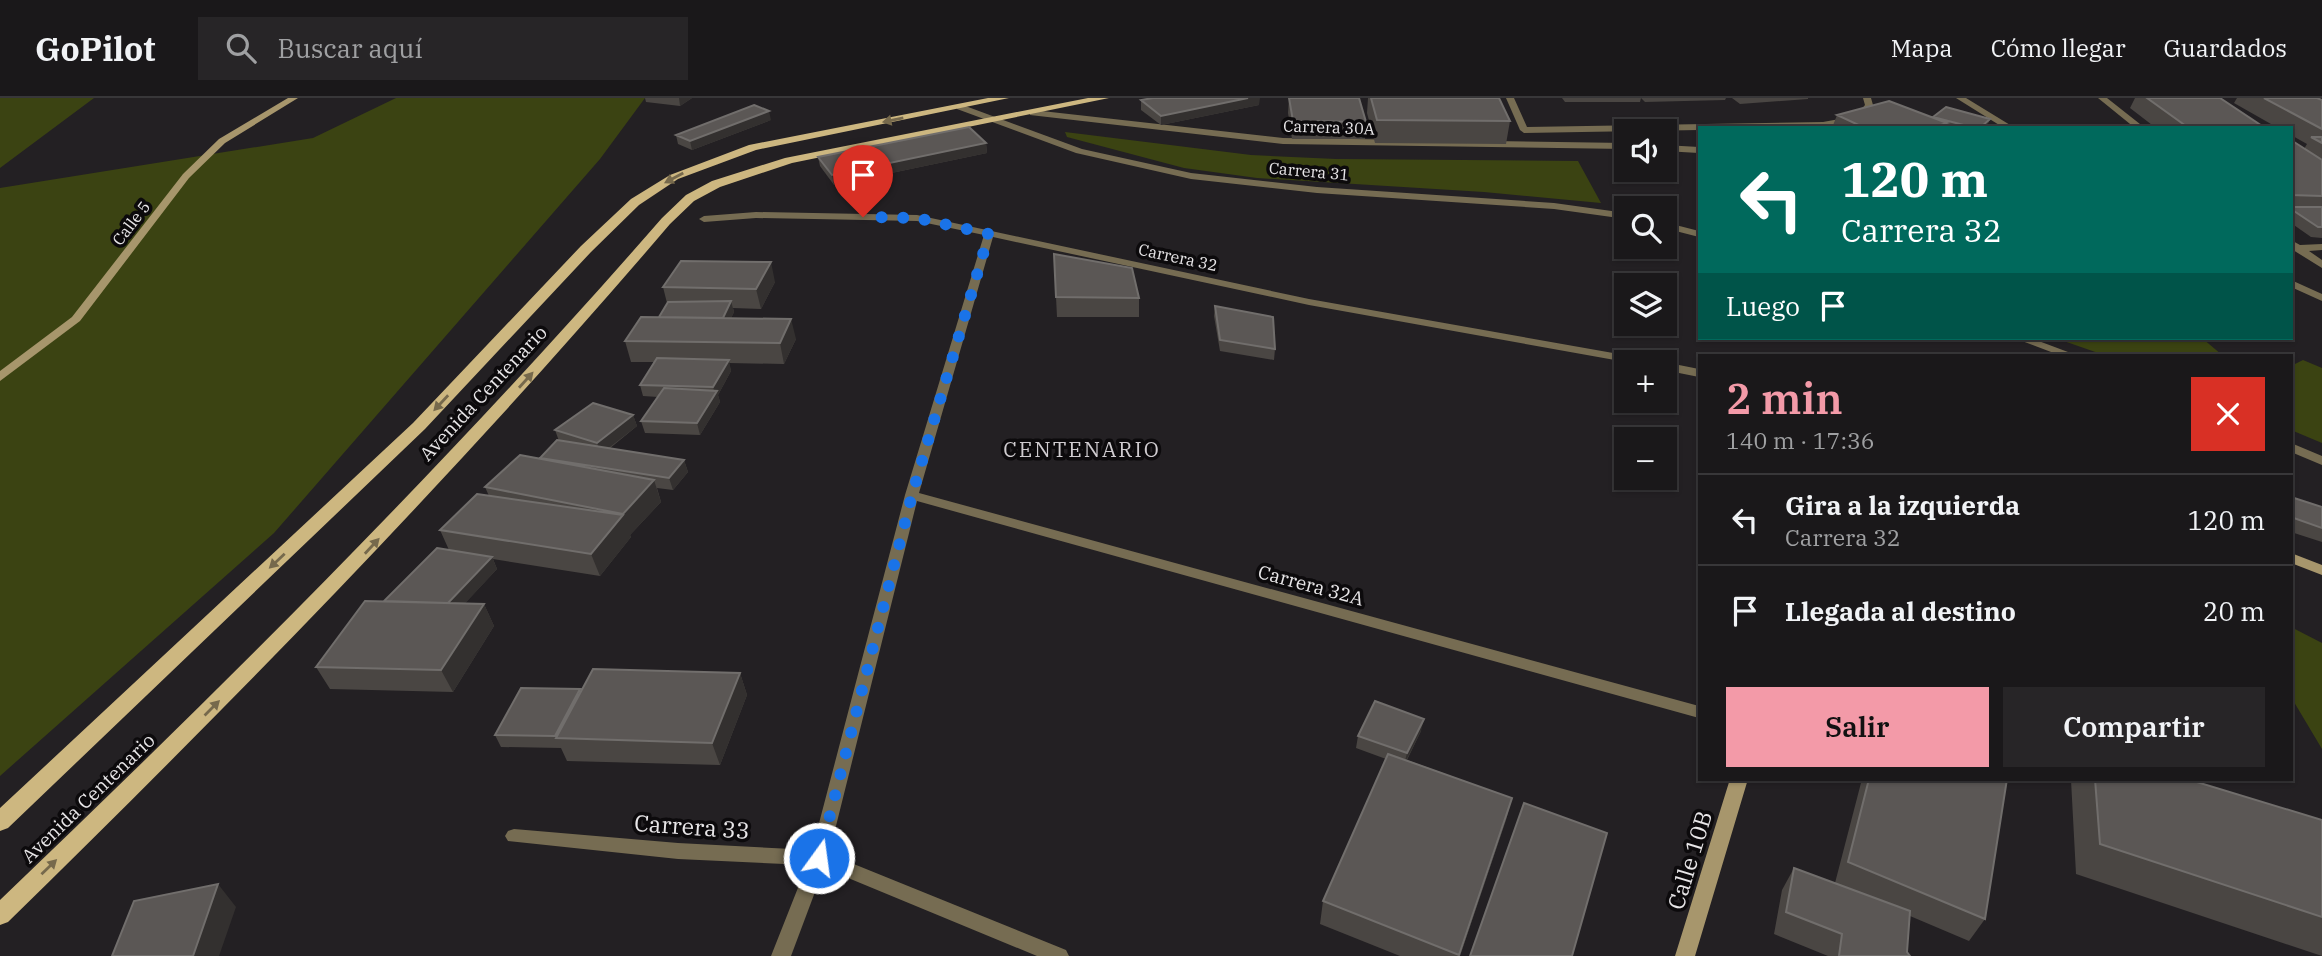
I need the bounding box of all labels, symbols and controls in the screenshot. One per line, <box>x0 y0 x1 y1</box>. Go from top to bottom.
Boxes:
search box <box>198 17 688 80</box>
text: GoPilot <box>35 27 156 70</box>
icon: search <box>222 29 260 67</box>
text: Buscar aquí <box>278 31 423 65</box>
text: Mapa <box>1891 32 1953 64</box>
text: Cómo llegar <box>1991 32 2126 64</box>
text: Guardados <box>2164 32 2287 64</box>
one-way arrow <box>882 114 904 125</box>
street label: Carrera 30A <box>1283 115 1375 139</box>
map controls <box>1614 119 1677 490</box>
button: sound <box>1614 119 1677 182</box>
pin <box>833 145 893 217</box>
text: 120 m <box>1841 147 1988 210</box>
icon: left <box>1726 154 1817 245</box>
icon: arrive <box>844 156 882 194</box>
street label: Carrera 31 <box>1268 158 1350 184</box>
one-way arrow <box>664 172 684 184</box>
button: search <box>1614 196 1677 259</box>
street label: Calle 5 <box>108 197 154 249</box>
text: Carrera 32 <box>1841 209 2002 251</box>
street label: Carrera 32 <box>1137 239 1219 275</box>
button: layers <box>1614 273 1677 336</box>
icon: arrive <box>1814 287 1852 325</box>
text: Luego <box>1726 289 1800 323</box>
street label: Avenida Centenario <box>414 320 552 466</box>
button: + <box>1614 350 1677 413</box>
text: 2 min <box>1726 371 1843 426</box>
one-way arrow <box>518 372 534 389</box>
button: close <box>2191 377 2265 451</box>
one-way arrow <box>433 394 449 412</box>
text: 140 m · 17:36 <box>1726 425 1875 455</box>
button: − <box>1614 427 1677 490</box>
district label: CENTENARIO <box>1003 435 1161 463</box>
text: Gira a la izquierda <box>1785 488 2020 522</box>
icon: left <box>1726 501 1764 539</box>
text: 120 m <box>2187 503 2265 537</box>
text: Carrera 32 <box>1785 522 1901 552</box>
one-way arrow <box>363 538 379 555</box>
one-way arrow <box>269 552 286 568</box>
street label: Carrera 32A <box>1255 559 1367 611</box>
icon: arrive <box>1726 592 1764 630</box>
text: Llegada al destino <box>1785 594 2016 628</box>
text: 20 m <box>2203 594 2265 628</box>
button: Salir <box>1726 687 1989 767</box>
button: Compartir <box>2003 687 2265 767</box>
one-way arrow <box>203 700 219 717</box>
street label: Avenida Centenario <box>16 728 160 868</box>
street label: Carrera 33 <box>633 807 751 845</box>
street label: Calle 10B <box>1660 807 1718 913</box>
position arrow <box>782 821 856 895</box>
one-way arrow <box>40 860 57 876</box>

